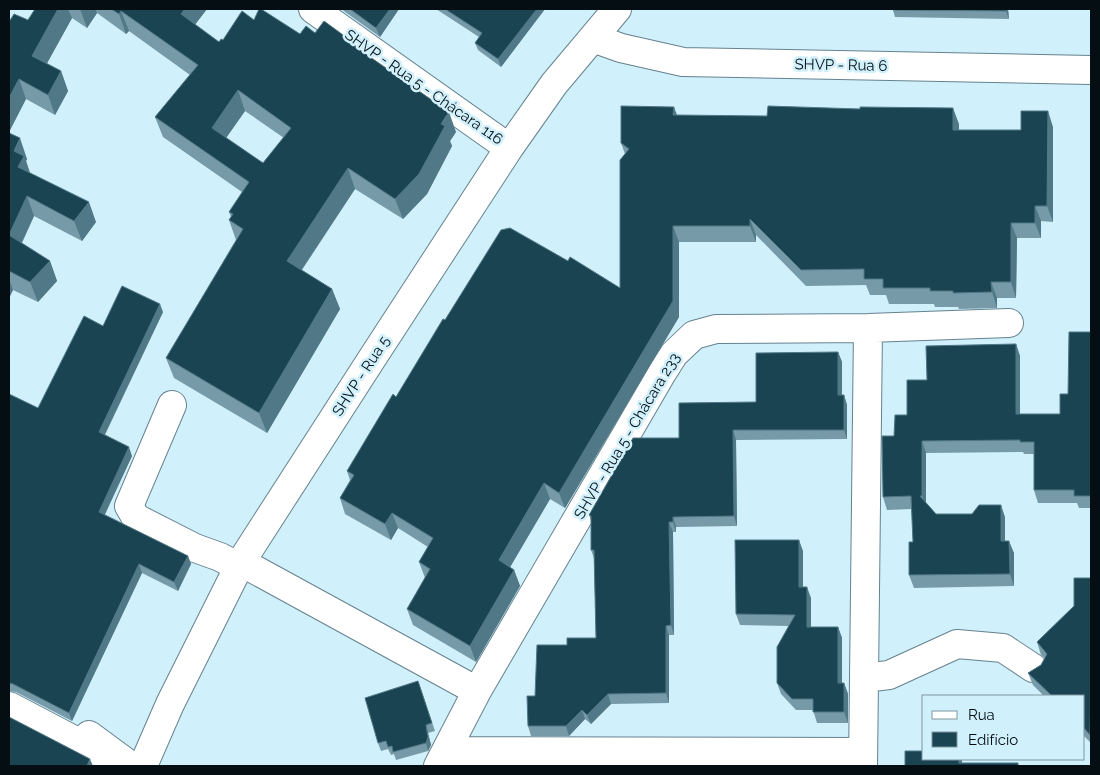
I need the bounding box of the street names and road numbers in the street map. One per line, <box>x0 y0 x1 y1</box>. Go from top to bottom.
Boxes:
street label: SHVP - Rua 5 - Chácara 116 <box>342 25 506 149</box>
street label: SHVP - Rua 6 <box>794 55 888 75</box>
street label: SHVP - Rua 5 <box>328 332 394 420</box>
street label: SHVP - Rua 5 - Chácara 233 <box>570 350 684 522</box>

